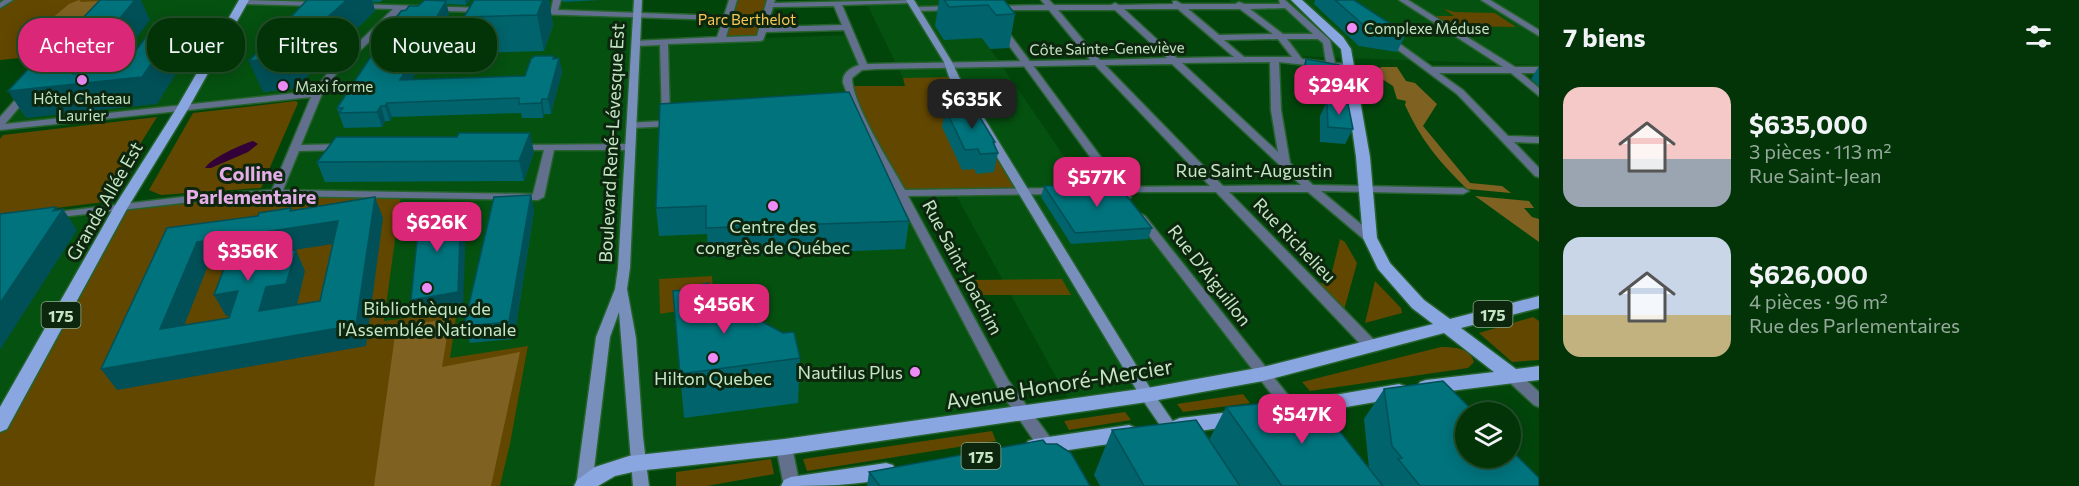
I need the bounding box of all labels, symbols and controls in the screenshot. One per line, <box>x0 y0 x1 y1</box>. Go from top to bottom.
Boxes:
park label: Parc Berthelot <box>698 10 796 28</box>
chip: Acheter <box>18 18 135 72</box>
chip: Louer <box>147 18 245 72</box>
chip: Filtres <box>257 18 359 72</box>
chip: Nouveau <box>371 18 497 72</box>
place label: Complexe Méduse <box>1364 19 1489 37</box>
icon: filters <box>2022 20 2055 53</box>
marker: Complexe Méduse <box>1345 21 1359 35</box>
text: 7 biens <box>1563 21 1646 52</box>
street label: Boulevard René-Lévesque Est <box>594 23 628 263</box>
street label: Côte Sainte-Geneviève <box>1029 38 1185 58</box>
pin: $294K <box>1297 65 1381 116</box>
text: $294K <box>1308 72 1370 96</box>
marker: Hôtel Chateau Laurier <box>75 73 89 87</box>
place label: Maxi forme <box>295 77 373 95</box>
marker: Maxi forme <box>276 79 290 93</box>
pin: $635K <box>930 79 1014 130</box>
text: $635K <box>942 86 1003 110</box>
place label: Hôtel Chateau Laurier <box>33 89 131 124</box>
text: $635,000 <box>1749 108 1868 139</box>
icon: home <box>1611 111 1683 183</box>
street label: Grande Allée Est <box>61 138 147 264</box>
text: 3 pièces · 113 m² <box>1749 139 1892 163</box>
pin: $577K <box>1055 157 1139 208</box>
street label: Rue Saint-Augustin <box>1175 159 1333 181</box>
district label: Colline Parlementaire <box>186 161 316 208</box>
text: Rue Saint-Jean <box>1749 163 1882 187</box>
text: $577K <box>1067 164 1127 188</box>
street label: Rue Richelieu <box>1249 193 1341 287</box>
street label: Rue Saint-Joachim <box>918 196 1008 338</box>
marker: Centre des congrès de Québec <box>766 199 780 213</box>
pin: $626K <box>395 202 479 253</box>
text: $626K <box>406 209 468 233</box>
place label: Centre des congrès de Québec <box>696 215 850 258</box>
street label: Rue D'Aiguillon <box>1164 220 1256 330</box>
pin: $356K <box>206 231 290 282</box>
text: $356K <box>217 238 279 262</box>
text: $626,000 <box>1749 258 1868 289</box>
icon: home <box>1611 261 1683 333</box>
marker: Bibliothèque de l'Assemblée Nationale <box>420 281 434 295</box>
pin: $456K <box>682 284 766 335</box>
text: 4 pièces · 96 m² <box>1749 289 1888 313</box>
text: $456K <box>693 291 755 315</box>
place label: Bibliothèque de l'Assemblée Nationale <box>338 297 516 340</box>
road number: 175 <box>1474 301 1512 327</box>
road number: 175 <box>42 302 80 328</box>
text: Rue des Parlementaires <box>1749 313 1960 337</box>
marker: Hilton Quebec <box>706 351 720 365</box>
street label: Avenue Honoré-Mercier <box>944 353 1174 413</box>
place label: Nautilus Plus <box>798 361 903 383</box>
marker: Nautilus Plus <box>908 365 922 379</box>
place label: Hilton Quebec <box>654 367 772 389</box>
pin: $547K <box>1260 394 1344 445</box>
text: $547K <box>1272 401 1332 425</box>
map controls <box>1455 402 1521 468</box>
button: layers <box>1455 402 1521 468</box>
road number: 175 <box>962 443 1000 469</box>

